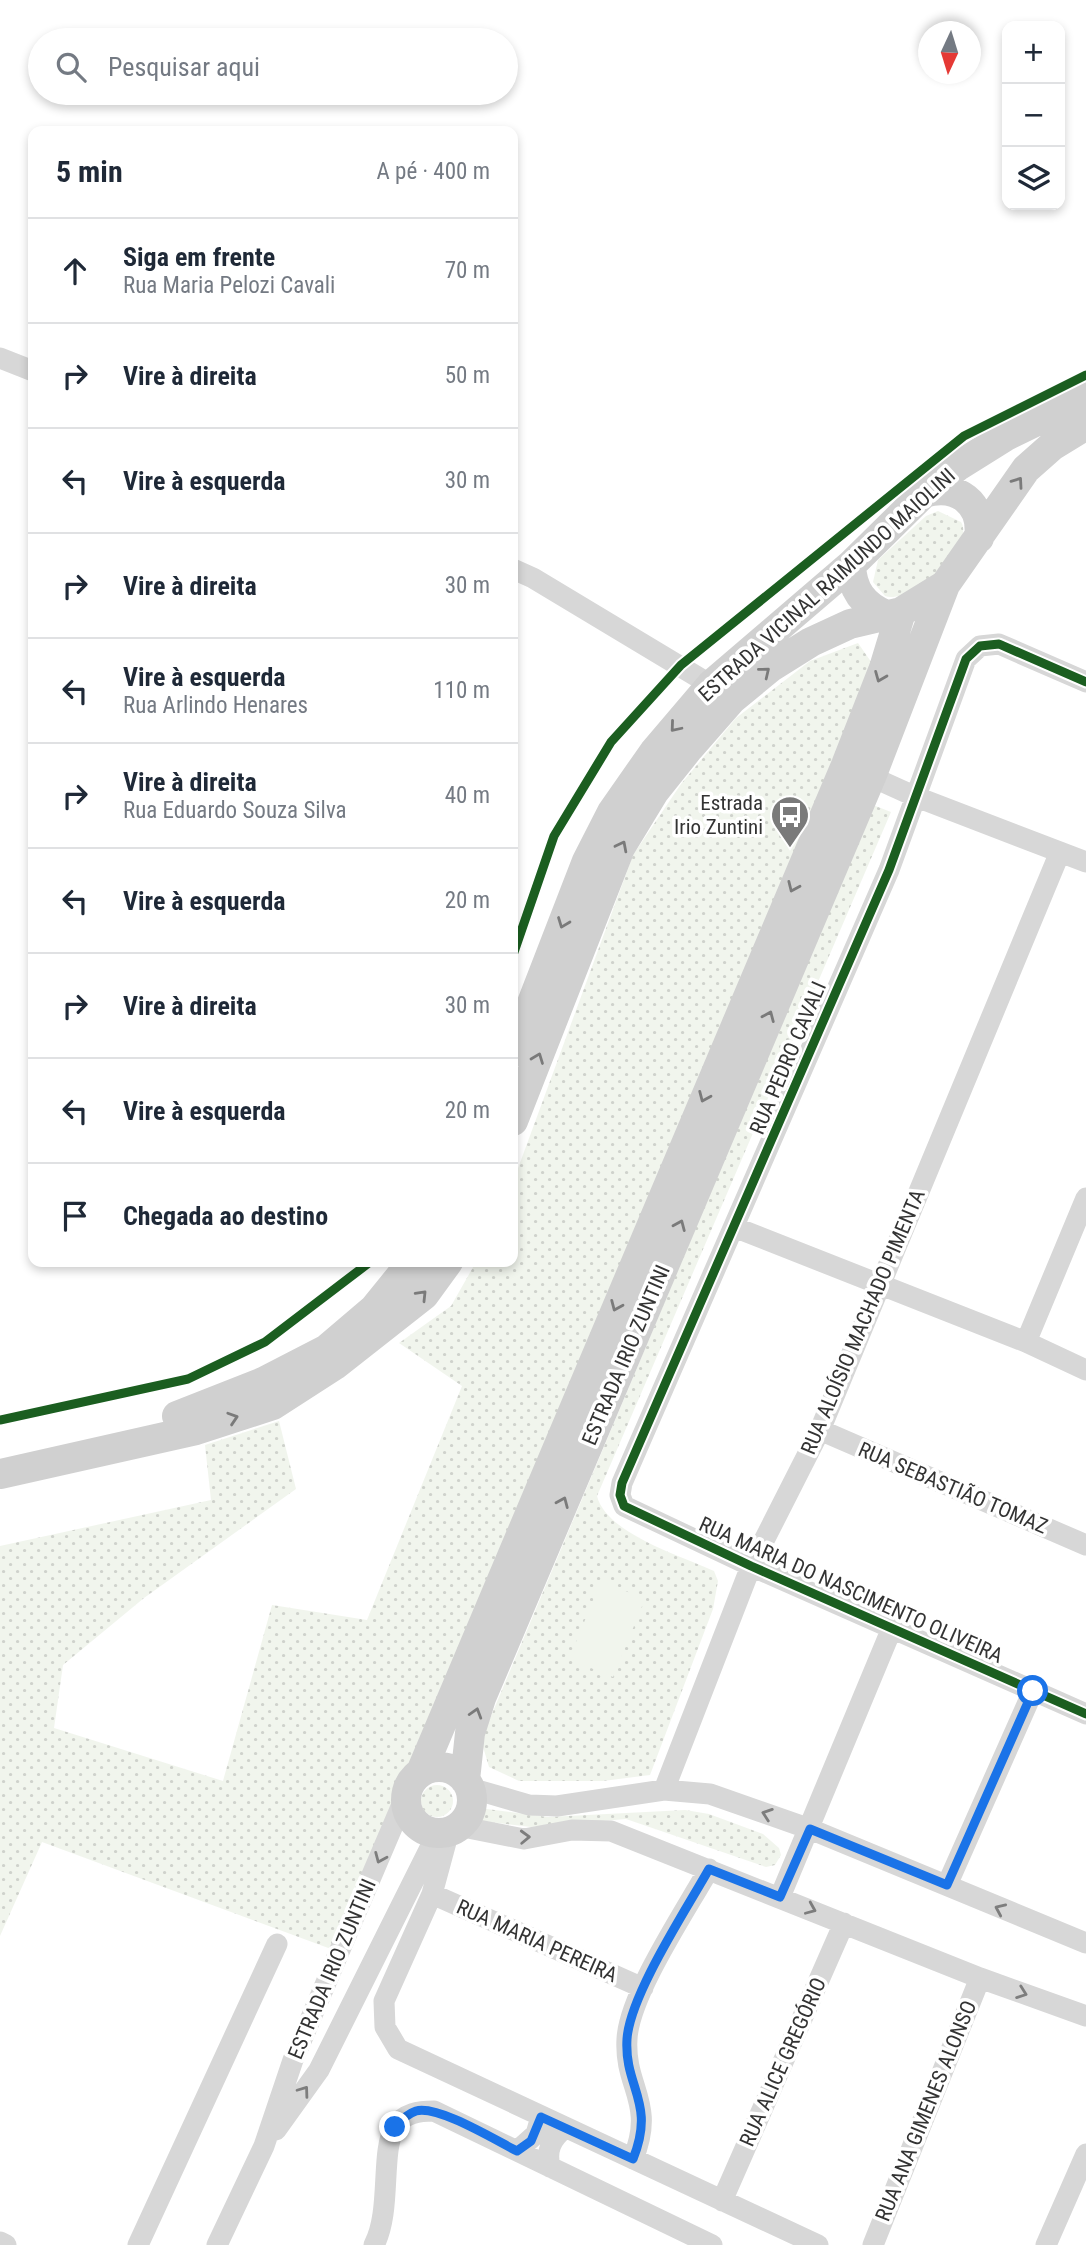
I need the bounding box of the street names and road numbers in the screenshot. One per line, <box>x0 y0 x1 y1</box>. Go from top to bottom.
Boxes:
street label: ESTRADA VICINAL RAIMUNDO MAIOLINI <box>694 463 960 707</box>
street label: RUA PEDRO CAVALI <box>745 978 831 1138</box>
street label: RUA ALOÍSIO MACHADO PIMENTA <box>796 1186 930 1458</box>
street label: ESTRADA IRIO ZUNTINI <box>577 1261 675 1449</box>
street label: RUA SEBASTIÃO TOMAZ <box>855 1437 1051 1539</box>
street label: RUA MARIA DO NASCIMENTO OLIVEIRA <box>695 1512 1007 1668</box>
street label: ESTRADA IRIO ZUNTINI <box>283 1875 381 2063</box>
street label: RUA MARIA PEREIRA <box>453 1895 621 1987</box>
street label: RUA ALICE GREGÓRIO <box>735 1974 831 2150</box>
street label: RUA ANA GIMENES ALONSO <box>871 1997 981 2225</box>

